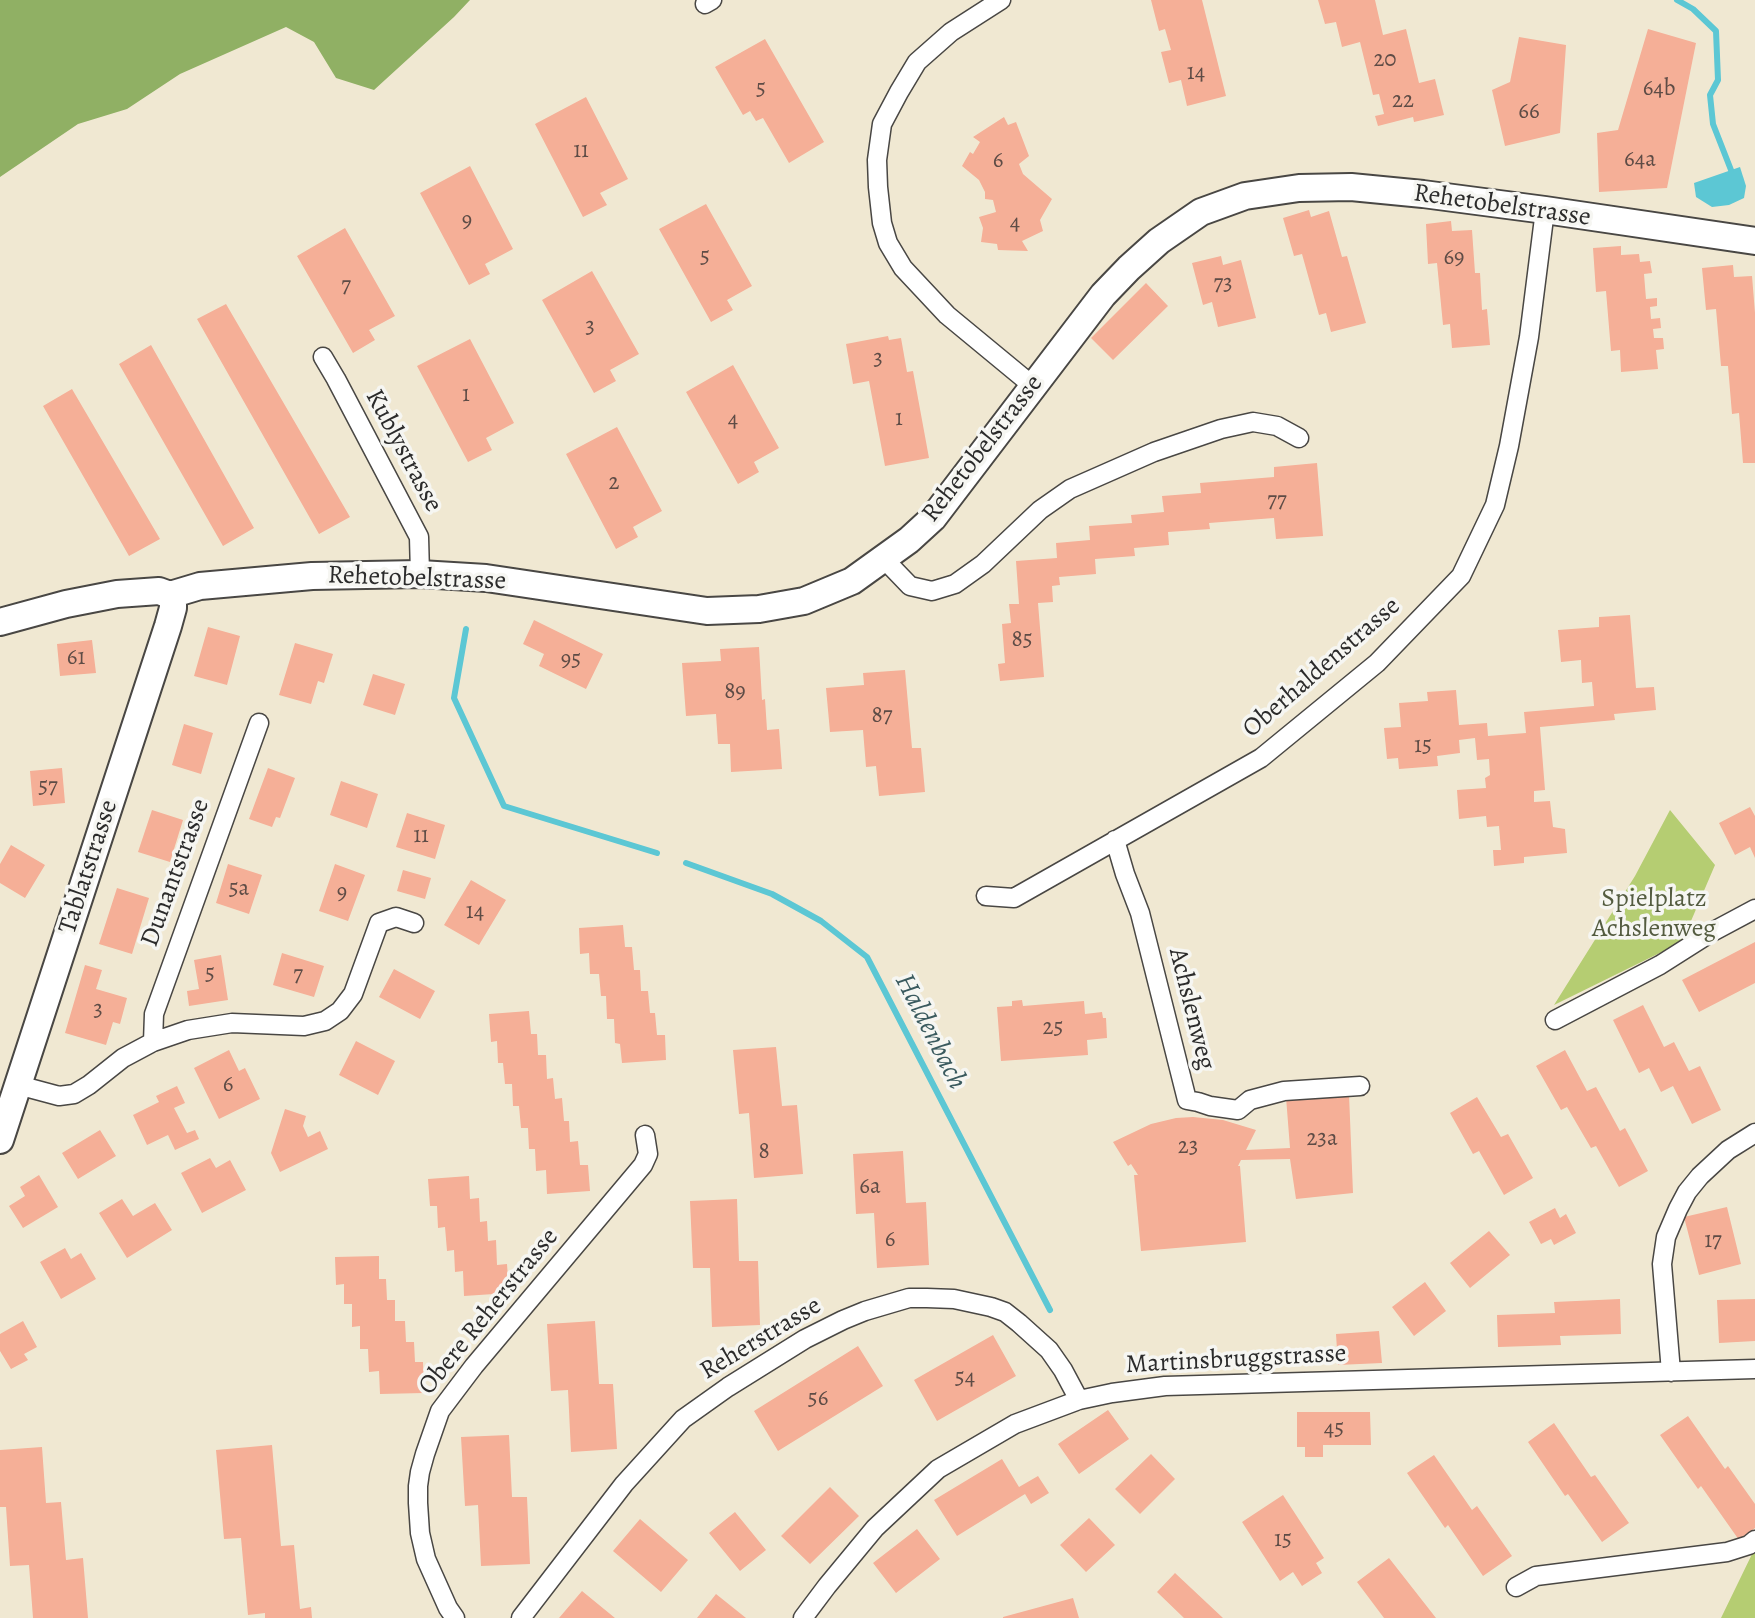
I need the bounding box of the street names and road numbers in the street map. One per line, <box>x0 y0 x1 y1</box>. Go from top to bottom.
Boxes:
street label: Rehetobelstrasse <box>1411 178 1593 234</box>
street label: Rehetobelstrasse <box>916 369 1050 529</box>
street label: Kublystrasse <box>358 384 448 518</box>
street label: Rehetobelstrasse <box>327 560 507 598</box>
street label: Oberhaldenstrasse <box>1237 591 1407 745</box>
street label: Dunantstrasse <box>135 795 217 951</box>
street label: Tablatstrasse <box>53 796 125 938</box>
street label: Achslenweg <box>1161 945 1221 1073</box>
street label: Obere Reherstrasse <box>412 1223 566 1401</box>
street label: Reherstrasse <box>695 1291 827 1387</box>
street label: Martinsbruggstrasse <box>1125 1339 1347 1381</box>

